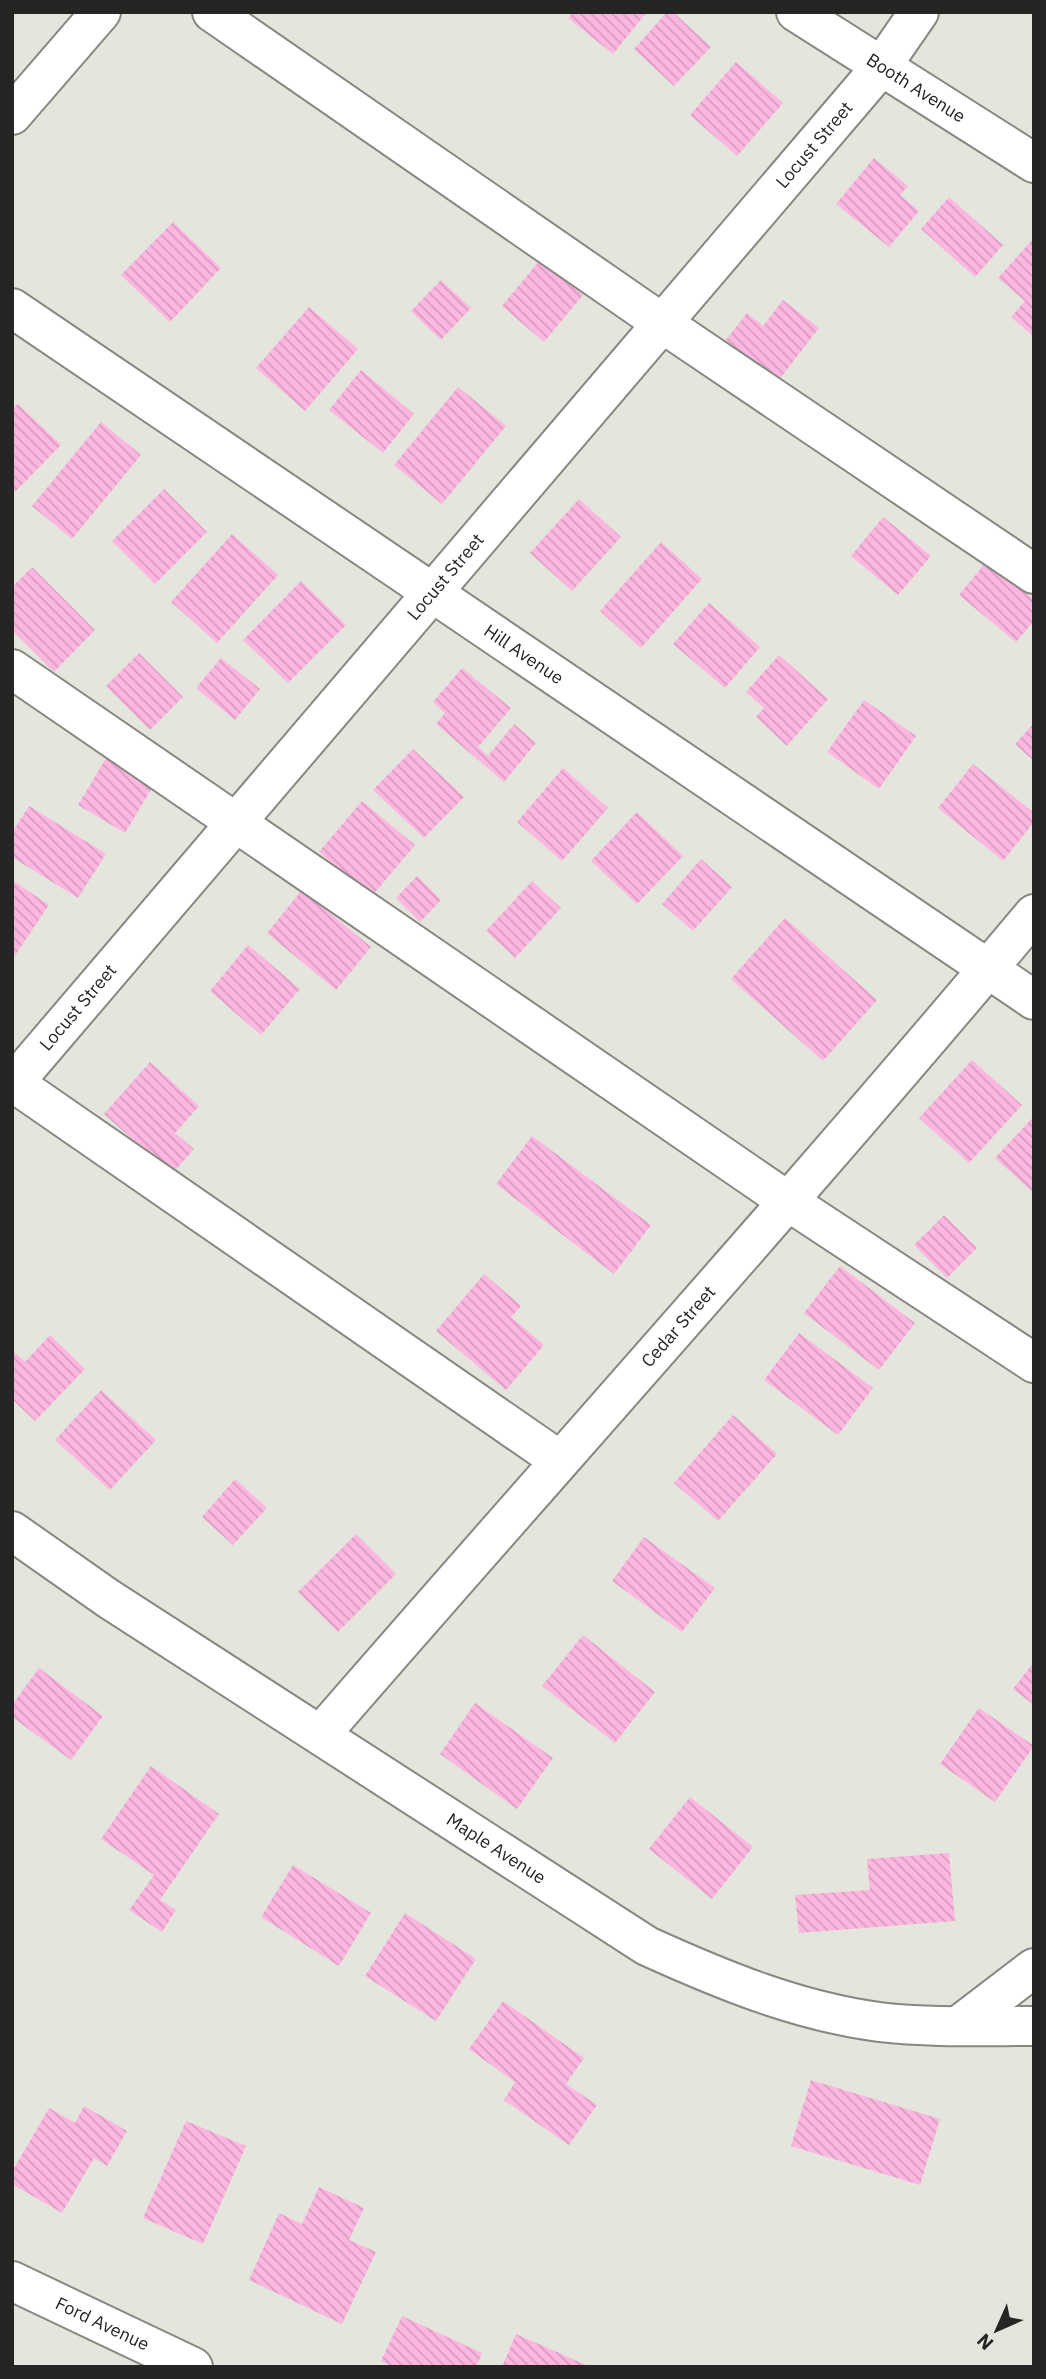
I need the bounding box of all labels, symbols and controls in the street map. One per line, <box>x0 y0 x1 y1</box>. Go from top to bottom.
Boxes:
street label: Booth Avenue <box>862 48 970 128</box>
street label: Locust Street <box>771 96 858 193</box>
street label: Locust Street <box>402 528 489 625</box>
street label: Hill Avenue <box>480 619 568 689</box>
street label: Locust Street <box>34 959 121 1055</box>
street label: Cedar Street <box>636 1281 720 1372</box>
street label: Maple Avenue <box>442 1808 550 1889</box>
street label: Ford Avenue <box>52 2291 153 2356</box>
north arrow <box>962 2295 1032 2365</box>
text: N <box>972 2329 998 2355</box>

